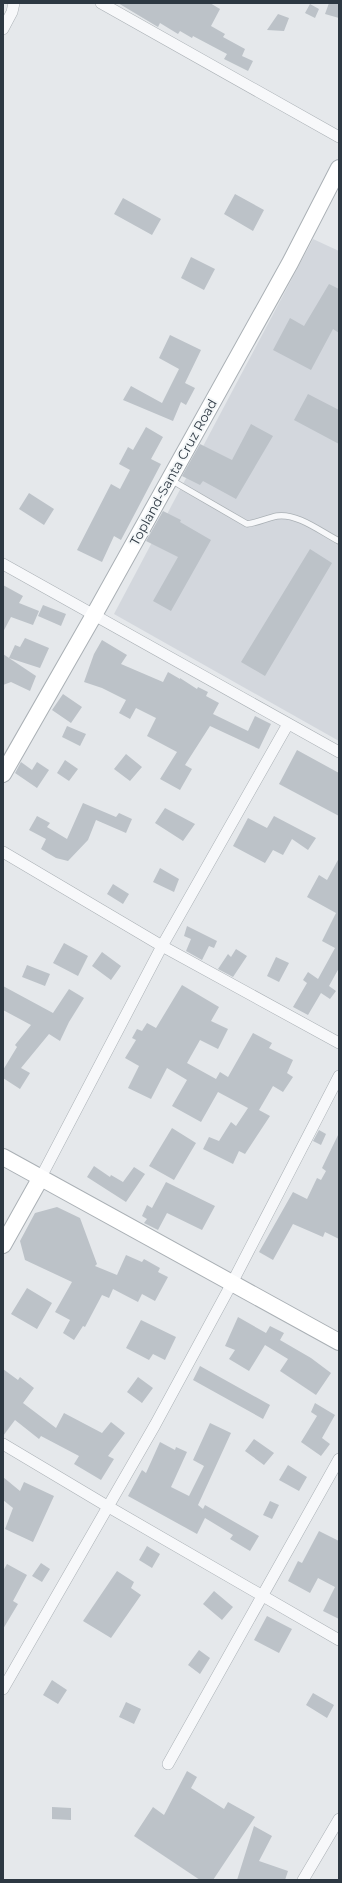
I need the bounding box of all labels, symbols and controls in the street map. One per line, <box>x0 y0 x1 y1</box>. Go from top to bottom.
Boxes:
street label: Topland-Santa Cruz Road <box>126 396 220 548</box>

